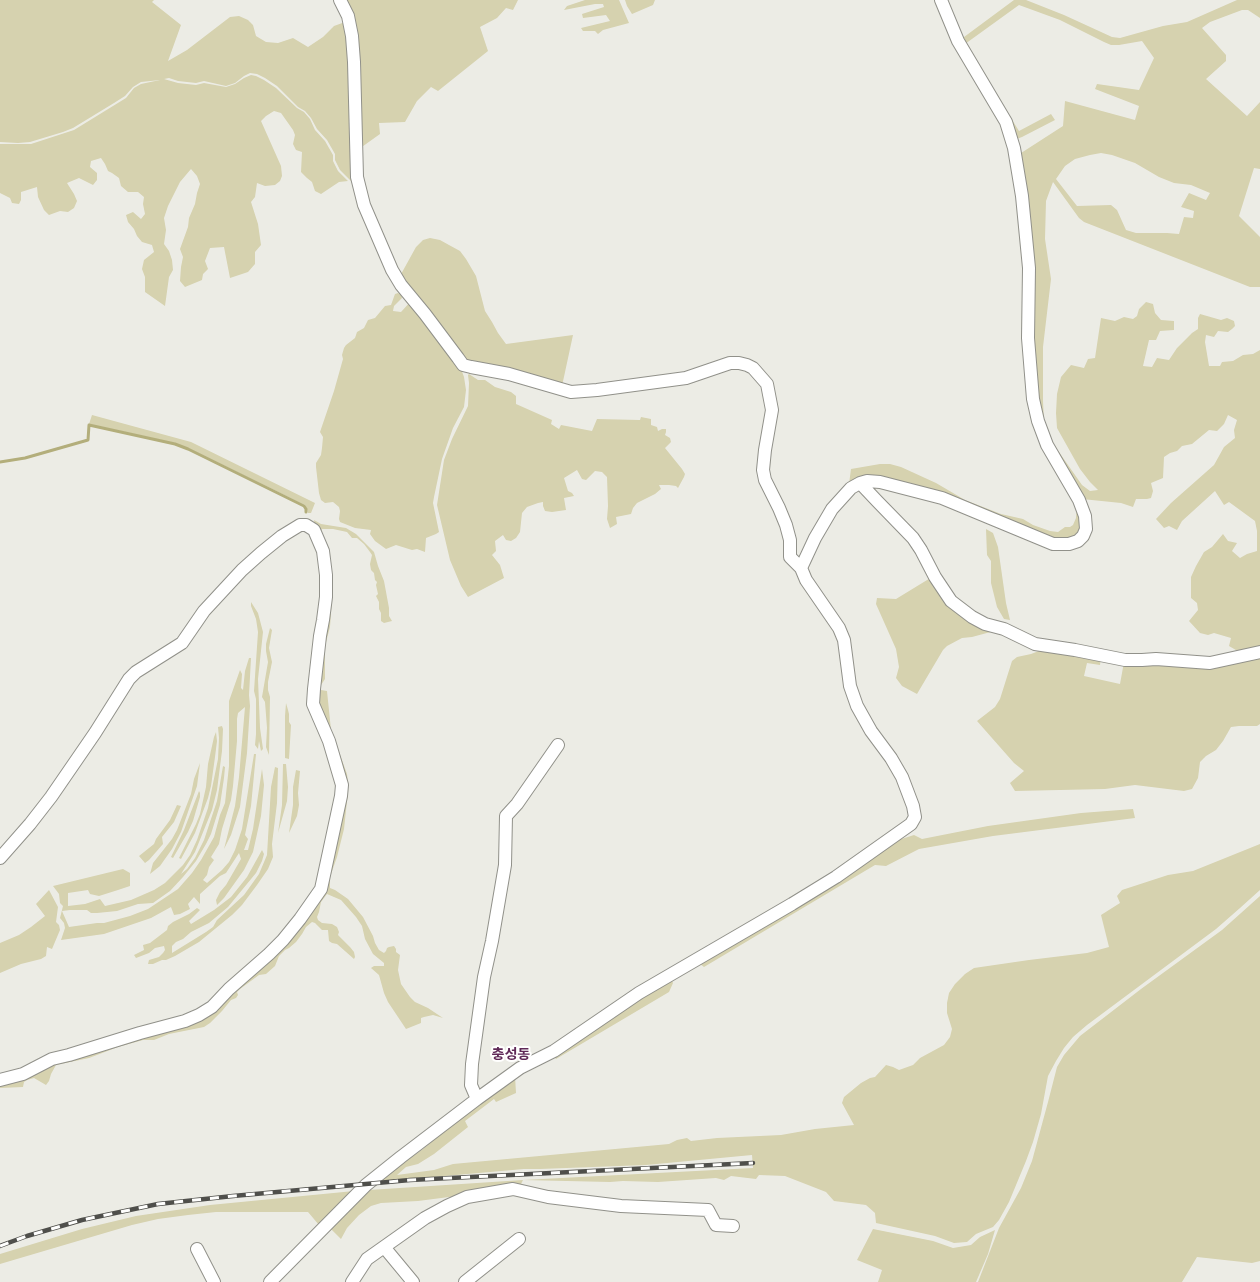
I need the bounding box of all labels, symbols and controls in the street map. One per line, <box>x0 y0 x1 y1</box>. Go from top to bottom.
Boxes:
district label: 충성동 <box>492 1047 530 1063</box>

